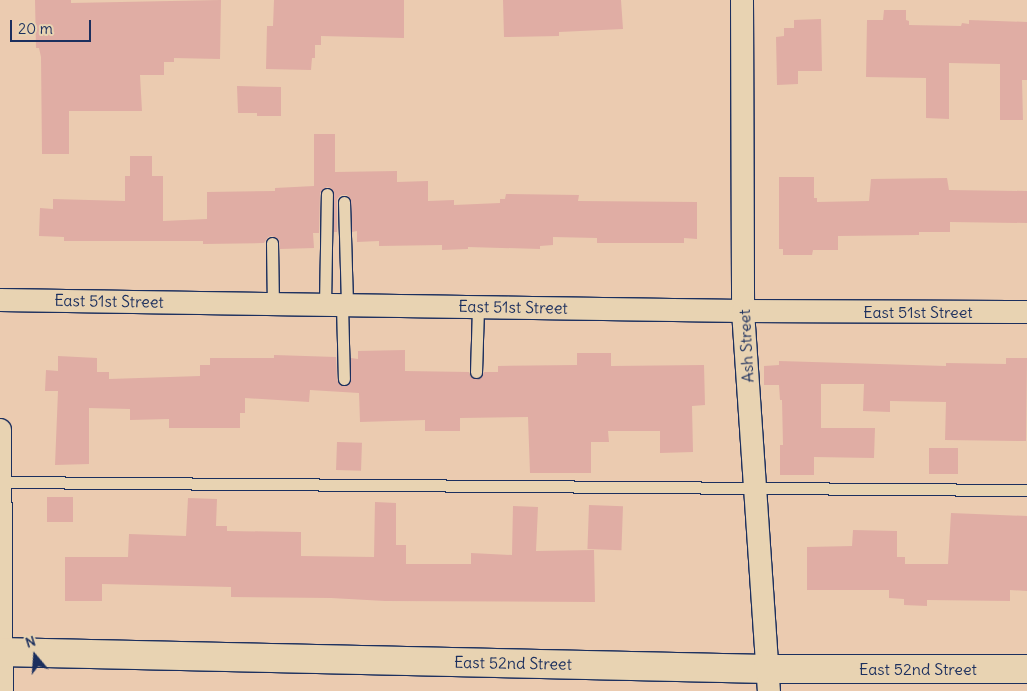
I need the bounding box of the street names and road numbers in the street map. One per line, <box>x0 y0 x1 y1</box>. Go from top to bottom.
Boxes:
street label: East 51st Street <box>54 290 164 312</box>
street label: East 51st Street <box>458 296 568 318</box>
street label: East 51st Street <box>863 302 973 322</box>
street label: Ash Street <box>734 309 758 383</box>
street label: East 52nd Street <box>454 652 572 674</box>
street label: East 52nd Street <box>859 659 977 679</box>

